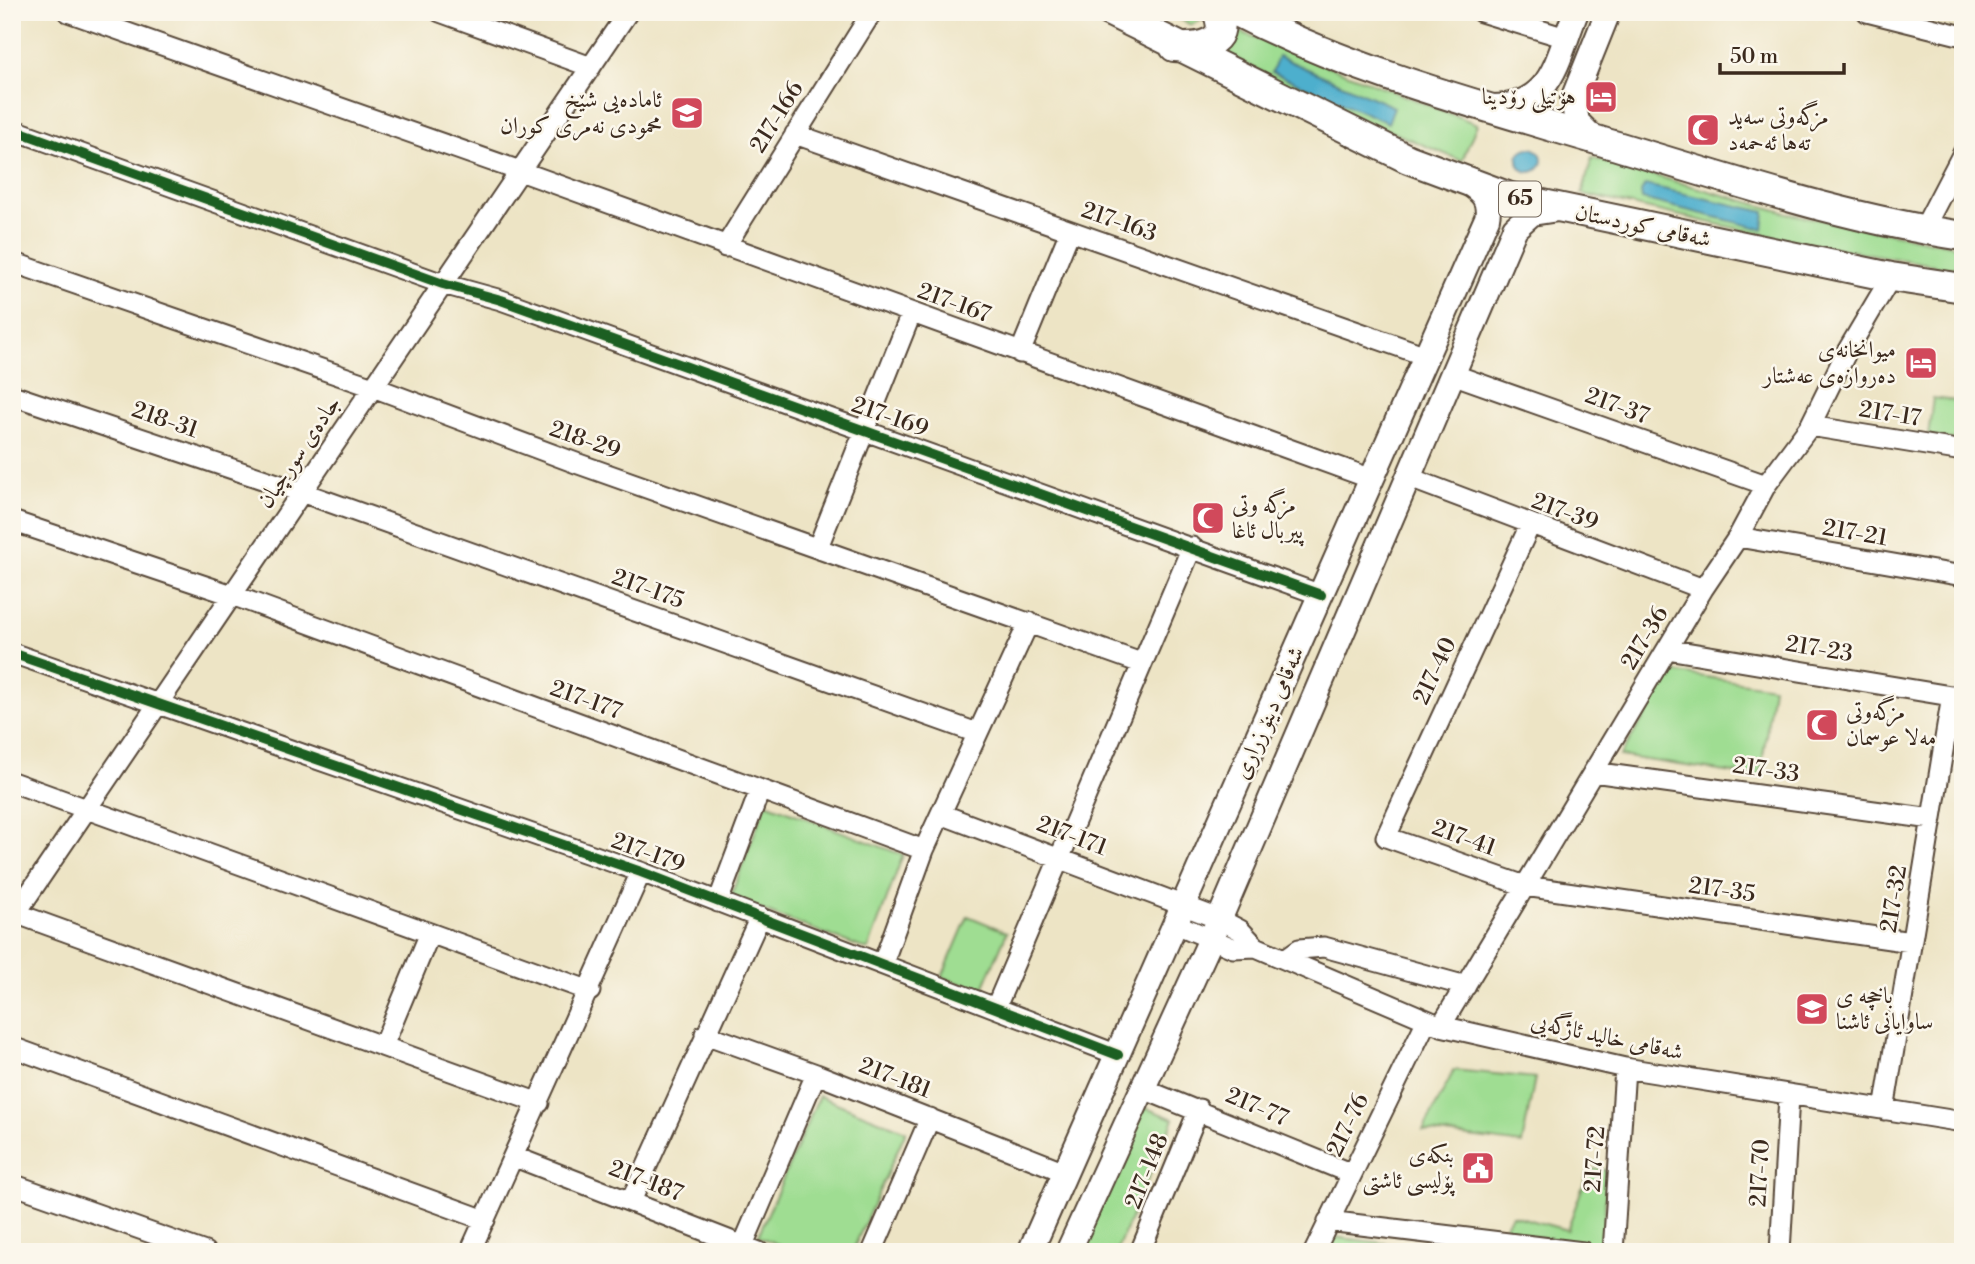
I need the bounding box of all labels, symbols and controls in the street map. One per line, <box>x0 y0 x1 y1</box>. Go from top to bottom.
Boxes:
scale bar <box>1720 32 1844 76</box>
text: 50 m <box>1730 44 1778 70</box>
street label: 217-166 <box>744 76 810 158</box>
hotel icon: هۆتیلی رۆدینا <box>1582 78 1620 116</box>
place label: هۆتیلی رۆدینا <box>1482 83 1576 114</box>
place label: ئامادەیی شێخ محمودی نەمری کوران <box>500 86 663 141</box>
school or university icon: ئامادەیی شێخ محمودی نەمری کوران <box>668 94 706 132</box>
place label: مزگەوتی سەید تەها ئەحمەد <box>1728 100 1829 157</box>
mosque icon: مزگەوتی سەید تەها ئەحمەد <box>1684 111 1722 149</box>
road number: 65 <box>1499 182 1541 216</box>
street label: 217-163 <box>1078 196 1160 248</box>
street label: شەقامی کوردستان <box>1573 198 1713 254</box>
street label: 217-167 <box>914 277 995 329</box>
place label: میوانخانەی دەروازەی عەشتار <box>1761 336 1896 390</box>
hotel icon: میوانخانەی دەروازەی عەشتار <box>1902 344 1940 382</box>
street label: 217-37 <box>1581 382 1653 431</box>
street label: جادەی سورچیان <box>251 390 347 514</box>
street label: 217-169 <box>848 391 932 443</box>
street label: 217-17 <box>1857 395 1923 433</box>
street label: 218-31 <box>128 396 202 444</box>
street label: 218-29 <box>546 415 624 465</box>
street label: 217-39 <box>1528 487 1602 537</box>
place label: مزگه وتى پيربال ئاغا <box>1232 488 1305 547</box>
mosque icon: مزگه وتى پيربال ئاغا <box>1189 499 1227 537</box>
street label: 217-21 <box>1820 514 1890 552</box>
street label: 217-175 <box>608 563 688 615</box>
street label: 217-36 <box>1615 601 1675 675</box>
street label: 217-23 <box>1783 630 1855 668</box>
street label: 217-40 <box>1407 633 1463 709</box>
street label: شەقامی دینۆ زراری <box>1227 642 1311 784</box>
street label: 217-177 <box>546 674 626 726</box>
place label: مزگەوتی مەلا عوسمان <box>1846 695 1937 752</box>
mosque icon: مزگەوتی مەلا عوسمان <box>1803 706 1841 744</box>
street label: 217-33 <box>1731 751 1801 789</box>
street label: 217-171 <box>1033 810 1111 862</box>
street label: 217-41 <box>1428 814 1500 862</box>
street label: 217-179 <box>608 827 689 879</box>
street label: 217-32 <box>1875 863 1913 935</box>
street label: 217-35 <box>1687 871 1757 909</box>
place label: باخچه ى ساوايانى ئاشنا <box>1836 982 1933 1036</box>
school or university icon: باخچه ى ساوايانى ئاشنا <box>1793 990 1831 1028</box>
street label: شەقامی خالید ئاژگەیی <box>1528 1004 1686 1067</box>
street label: 217-181 <box>855 1051 935 1105</box>
street label: 217-77 <box>1222 1081 1293 1133</box>
street label: 217-76 <box>1321 1089 1375 1161</box>
street label: 217-72 <box>1579 1125 1611 1193</box>
street label: 217-148 <box>1119 1129 1175 1213</box>
street label: 217-70 <box>1744 1138 1776 1208</box>
place label: بنکەی پۆلیسی ئاشتی <box>1362 1141 1456 1197</box>
public building icon: بنکەی پۆلیسی ئاشتی <box>1459 1149 1497 1187</box>
street label: 217-187 <box>605 1154 687 1208</box>

